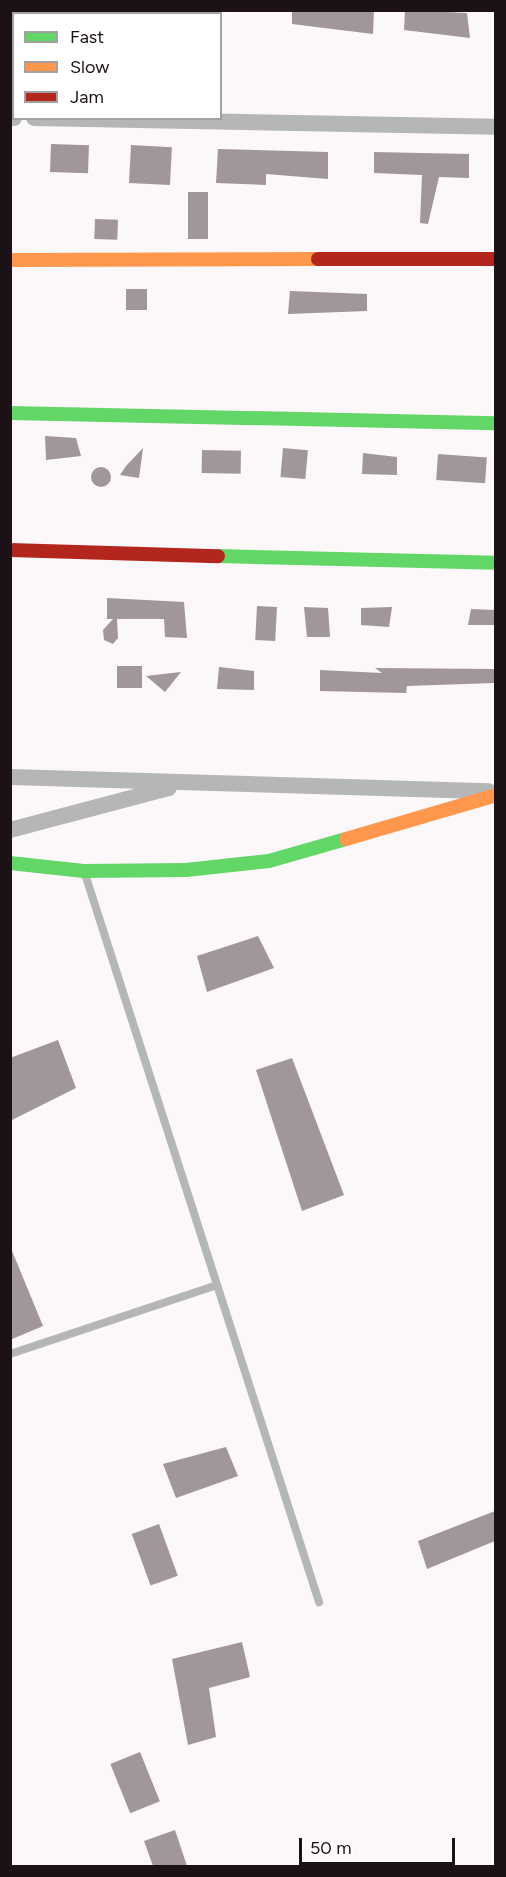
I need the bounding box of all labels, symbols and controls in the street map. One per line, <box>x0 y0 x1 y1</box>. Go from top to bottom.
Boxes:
legend <box>12 12 222 120</box>
text: Fast <box>70 26 104 48</box>
text: Slow <box>70 56 109 78</box>
text: Jam <box>70 86 104 108</box>
scale bar <box>302 1826 458 1864</box>
text: 50 m <box>310 1837 352 1859</box>

